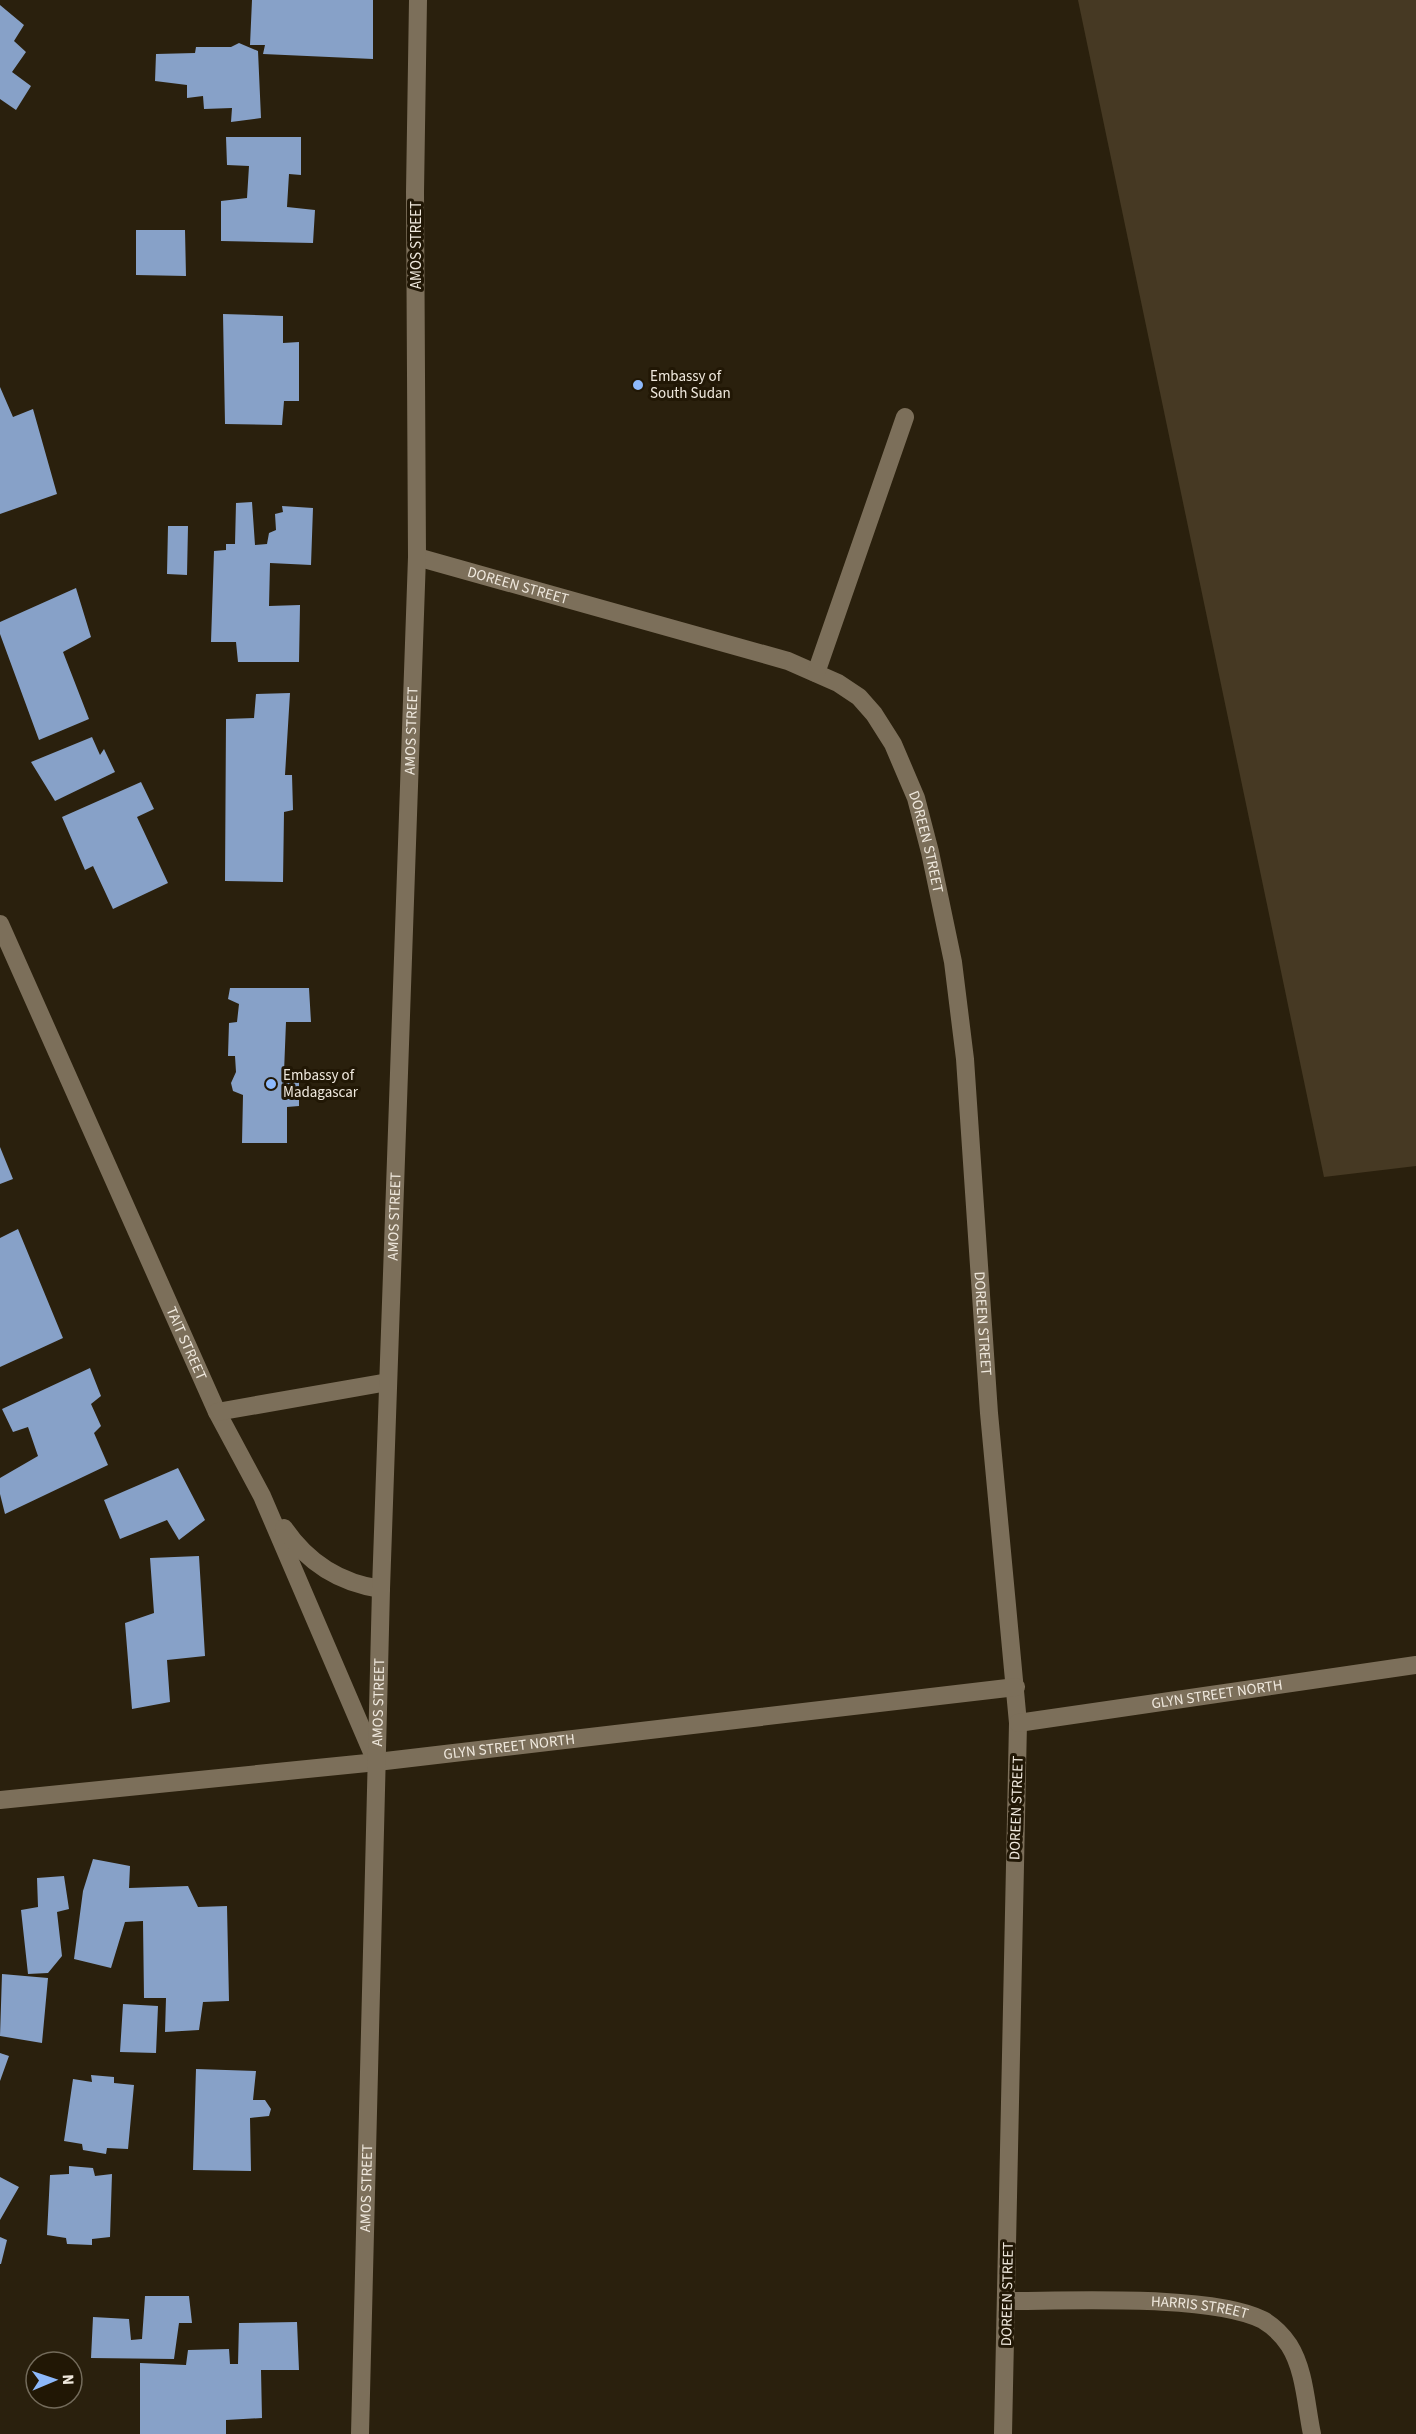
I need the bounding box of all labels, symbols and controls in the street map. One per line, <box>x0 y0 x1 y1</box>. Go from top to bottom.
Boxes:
street label: AMOS STREET <box>406 201 427 289</box>
place label: Embassy of South Sudan <box>650 366 731 404</box>
marker: Embassy of South Sudan <box>631 378 645 392</box>
street label: DOREEN STREET <box>465 562 571 610</box>
street label: AMOS STREET <box>399 686 423 775</box>
street label: DOREEN STREET <box>903 787 948 895</box>
place label: Embassy of Madagascar <box>283 1065 359 1103</box>
marker: Embassy of Madagascar <box>264 1077 278 1091</box>
street label: AMOS STREET <box>382 1172 407 1261</box>
street label: DOREEN STREET <box>968 1271 996 1376</box>
street label: TAIT STREET <box>160 1303 212 1384</box>
street label: AMOS STREET <box>367 1658 390 1747</box>
street label: GLYN STREET NORTH <box>1150 1675 1284 1714</box>
street label: GLYN STREET NORTH <box>442 1729 576 1765</box>
street label: DOREEN STREET <box>1004 1755 1029 1861</box>
street label: AMOS STREET <box>355 2144 378 2232</box>
street label: DOREEN STREET <box>996 2242 1019 2346</box>
street label: HARRIS STREET <box>1151 2291 1251 2325</box>
north arrow <box>24 2350 84 2410</box>
text: N <box>57 2374 79 2385</box>

